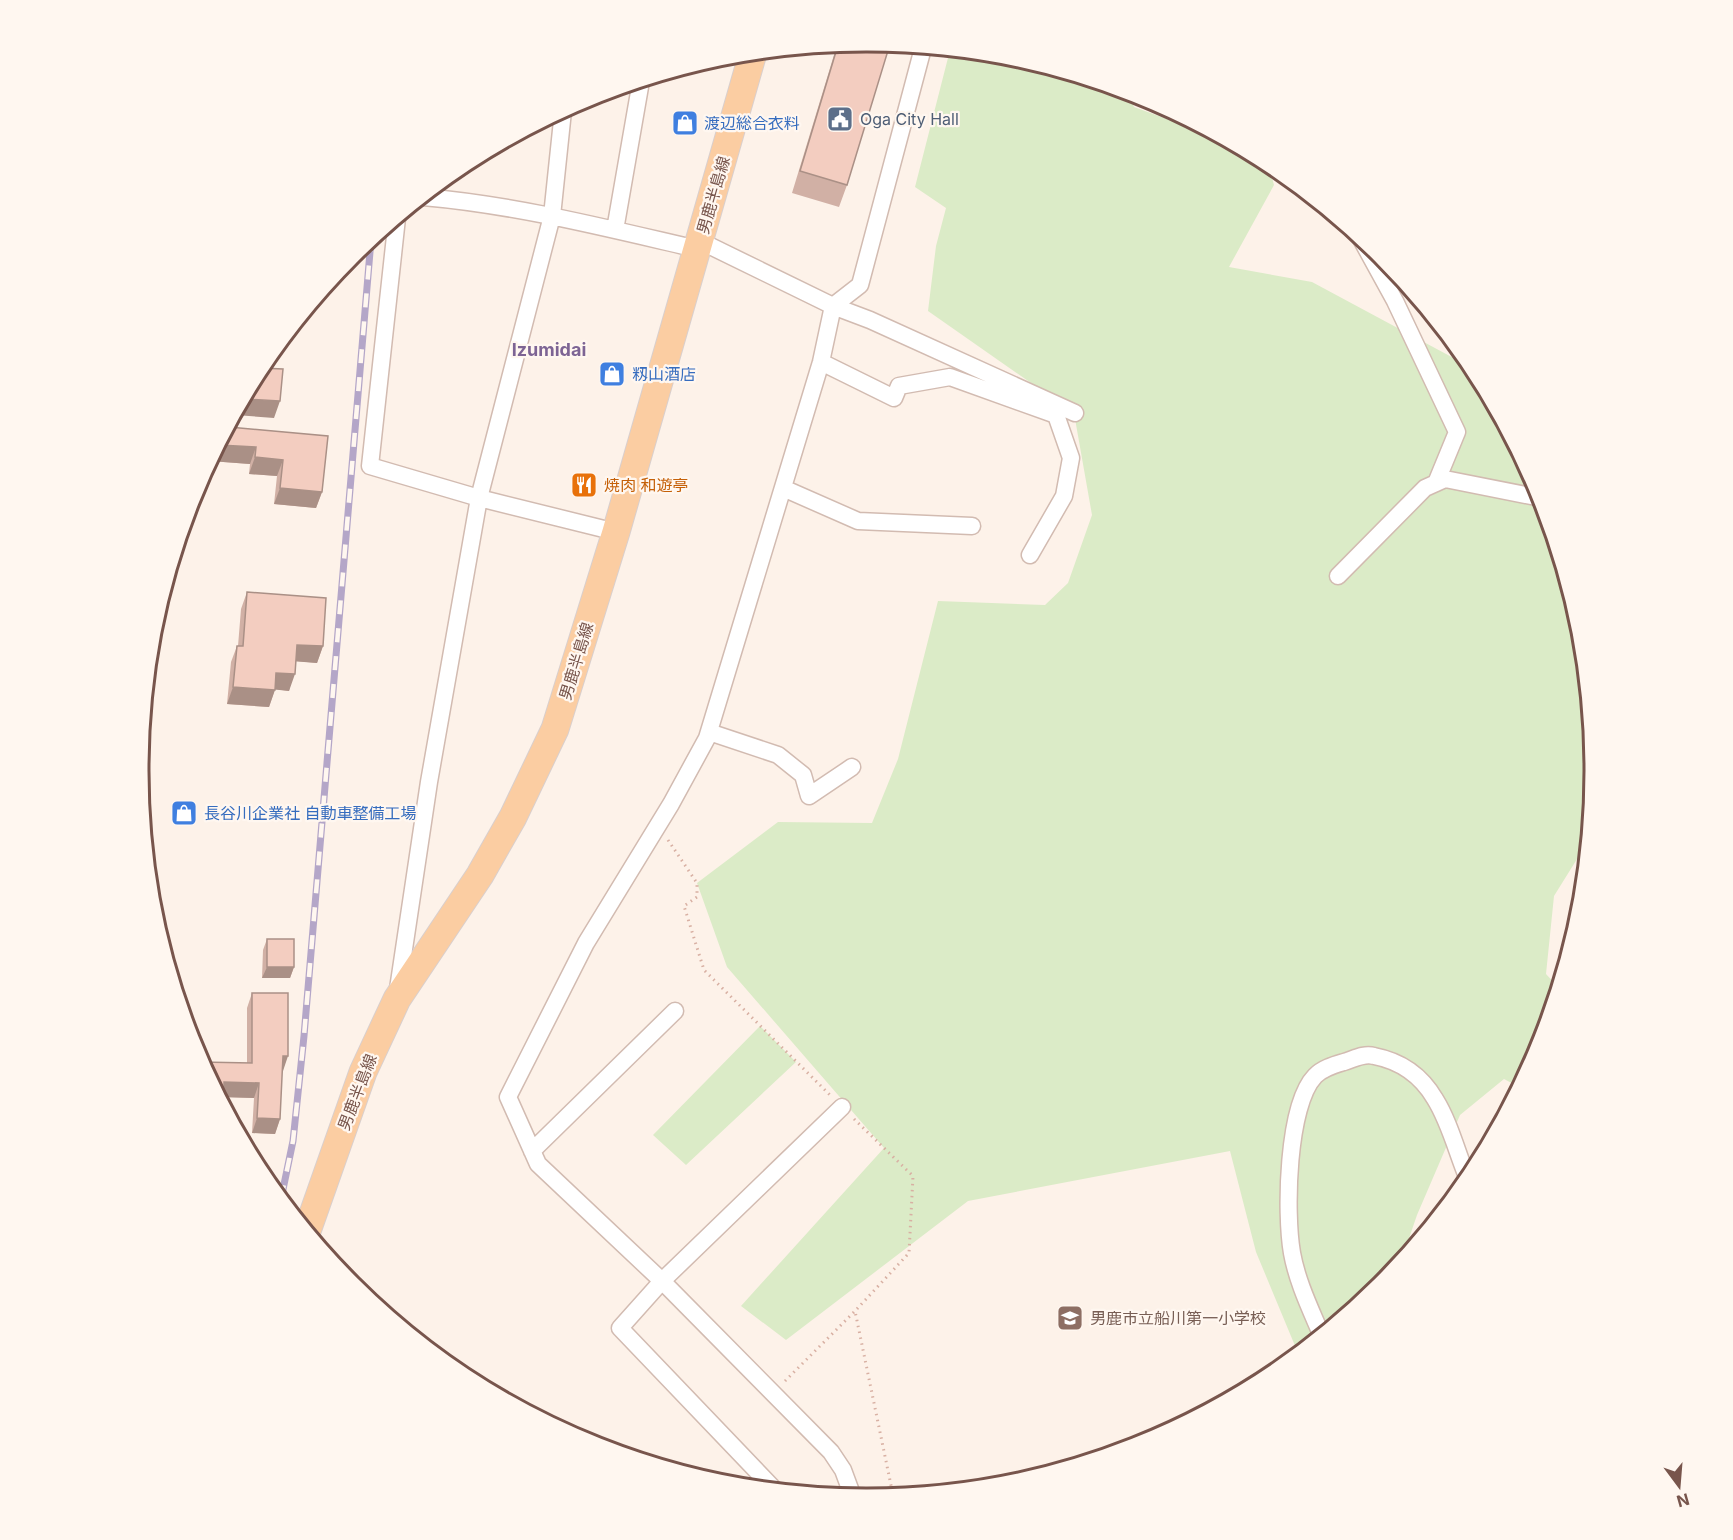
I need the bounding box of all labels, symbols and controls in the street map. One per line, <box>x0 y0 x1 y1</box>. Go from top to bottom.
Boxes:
public building icon: Oga City Hall <box>825 104 855 134</box>
shop icon: 渡辺総合衣料 <box>670 108 700 138</box>
place label: Oga City Hall <box>860 109 959 129</box>
place label: 渡辺総合衣料 <box>704 113 800 133</box>
street label: 男鹿半島線 <box>692 154 734 236</box>
district label: Izumidai <box>512 339 586 360</box>
shop icon: 籾山酒店 <box>597 359 627 389</box>
place label: 籾山酒店 <box>632 364 696 384</box>
restaurant icon: 焼肉 和遊亭 <box>569 470 599 500</box>
place label: 焼肉 和遊亭 <box>604 475 689 495</box>
street label: 男鹿半島線 <box>555 620 597 702</box>
shop icon: 長谷川企業社 自動車整備工場 <box>169 798 199 828</box>
place label: 長谷川企業社 自動車整備工場 <box>204 803 417 823</box>
street label: 男鹿半島線 <box>333 1051 381 1133</box>
school or university icon: 男鹿市立船川第一小学校 <box>1055 1303 1085 1333</box>
place label: 男鹿市立船川第一小学校 <box>1090 1308 1266 1328</box>
north arrow <box>1649 1456 1709 1516</box>
text: N <box>1675 1489 1692 1512</box>

